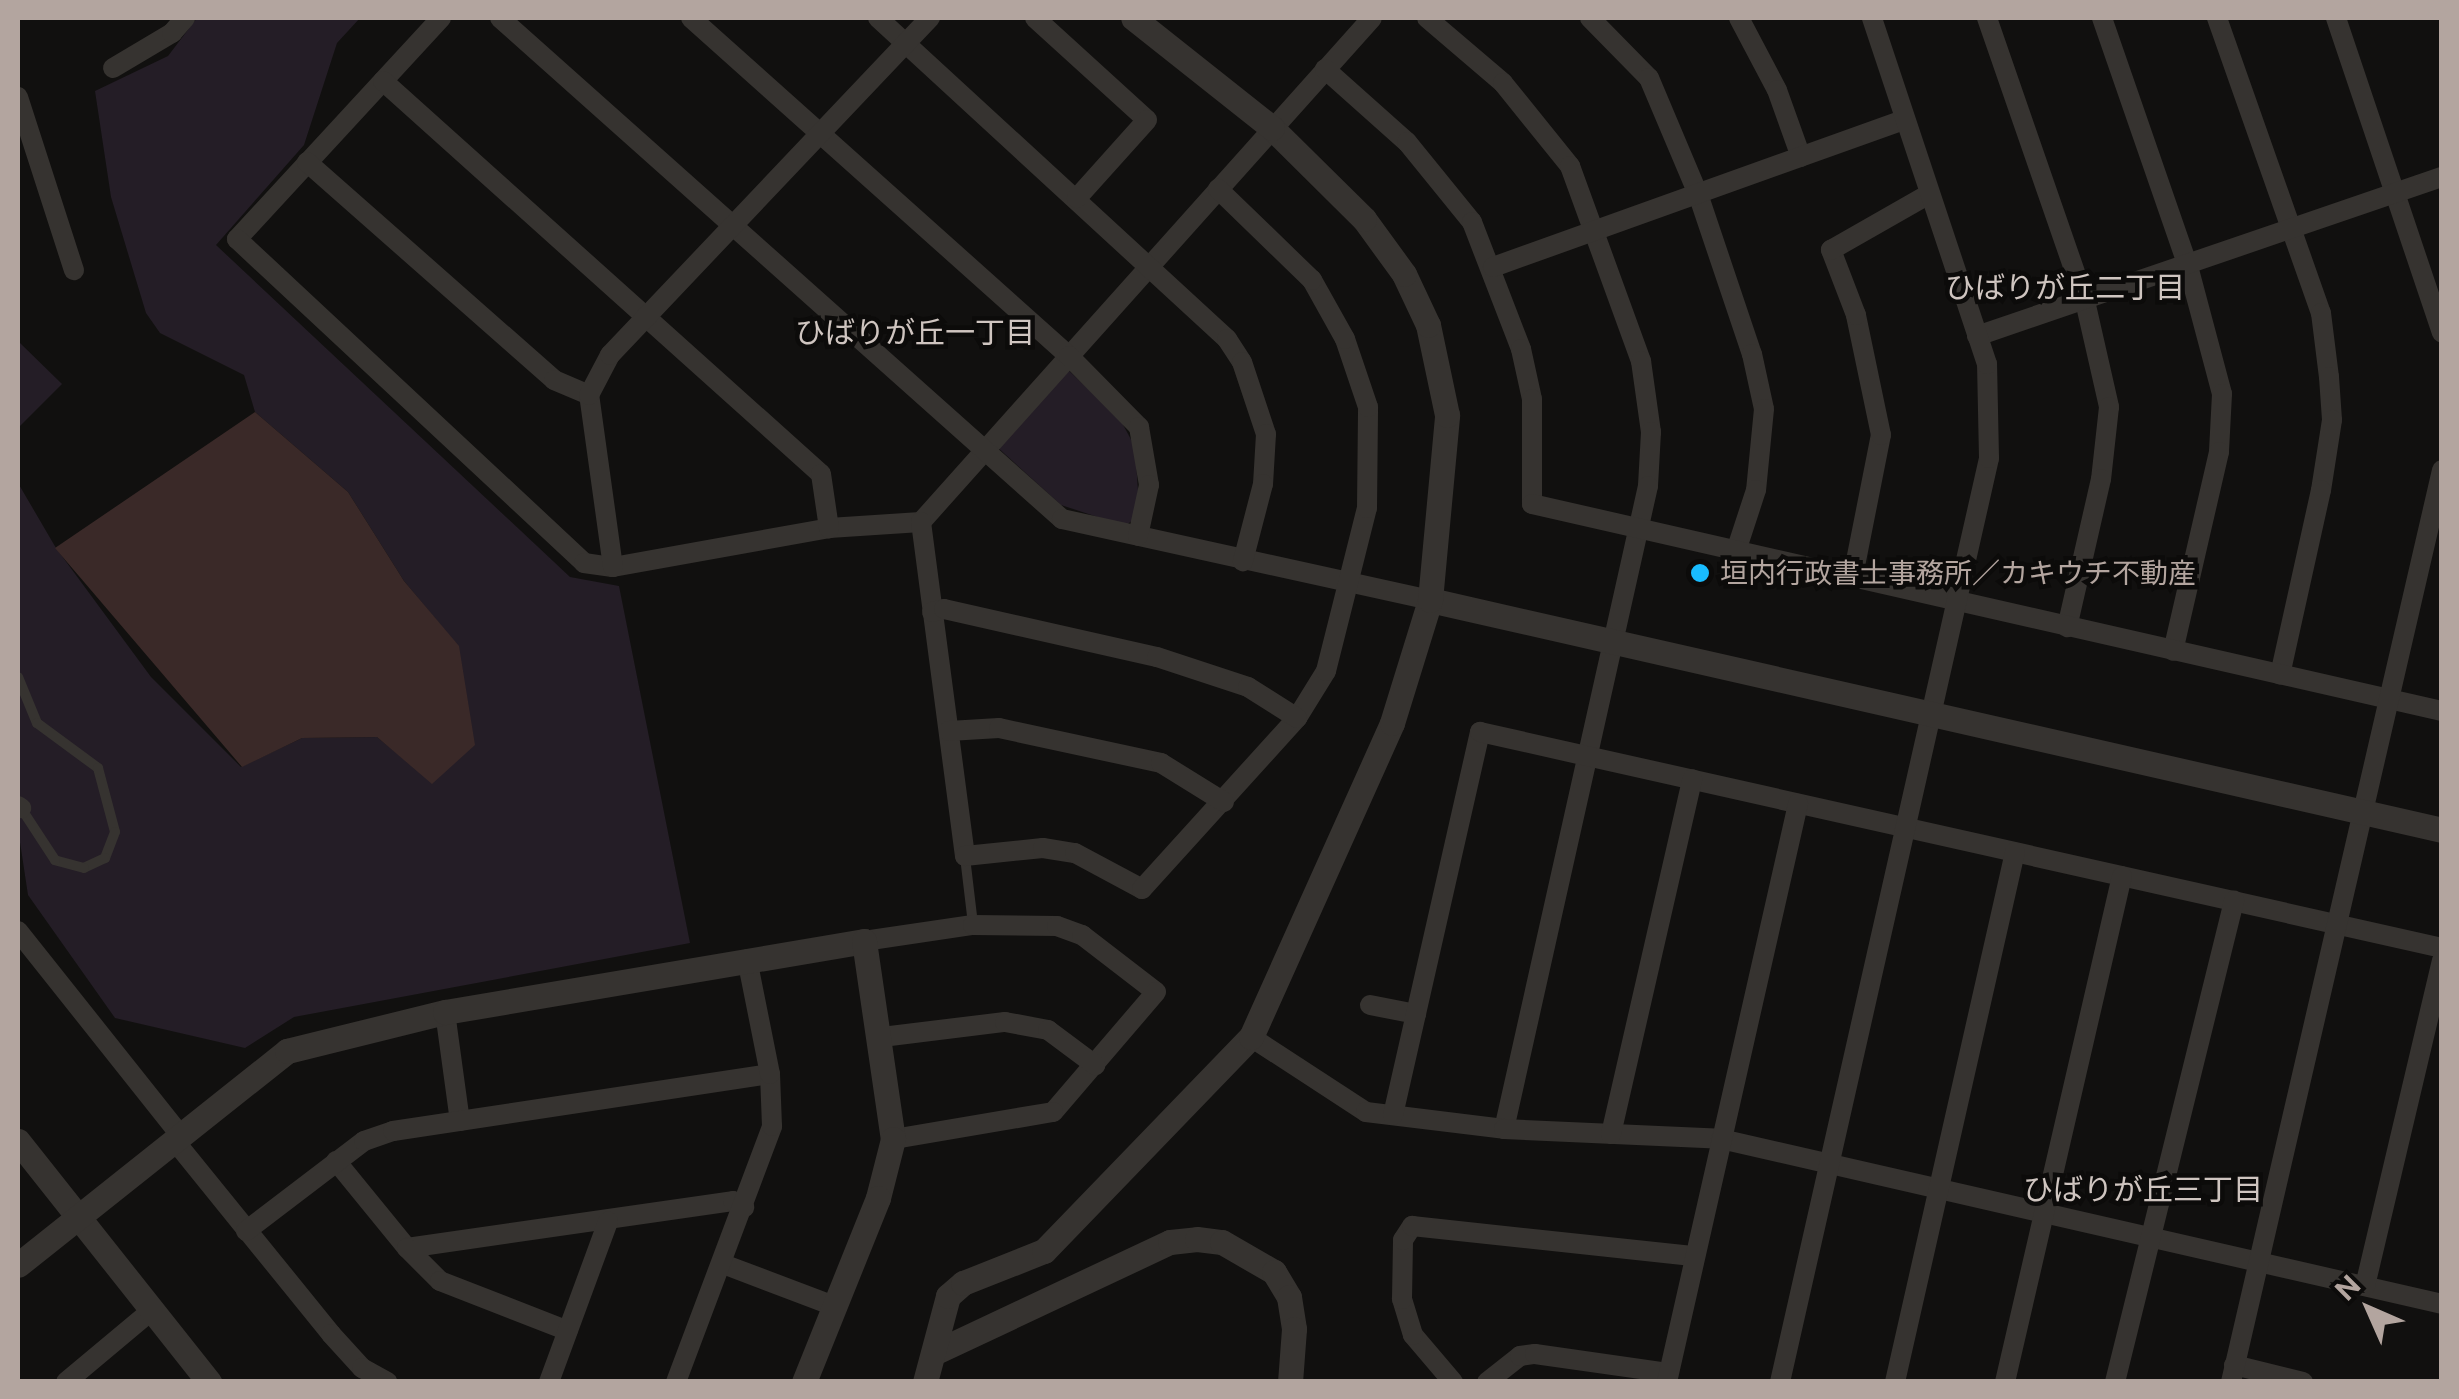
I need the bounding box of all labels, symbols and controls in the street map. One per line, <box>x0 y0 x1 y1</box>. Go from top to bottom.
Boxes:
district label: ひばりが丘二丁目 <box>1945 269 2185 305</box>
district label: ひばりが丘一丁目 <box>795 314 1035 350</box>
place label: 垣内行政書士事務所／カキウチ不動産 <box>1720 556 2196 590</box>
marker: 垣内行政書士事務所／カキウチ不動産 <box>1689 562 1711 584</box>
district label: ひばりが丘三丁目 <box>2023 1171 2263 1207</box>
north arrow <box>2319 1259 2419 1359</box>
text: N <box>2328 1268 2367 1307</box>

